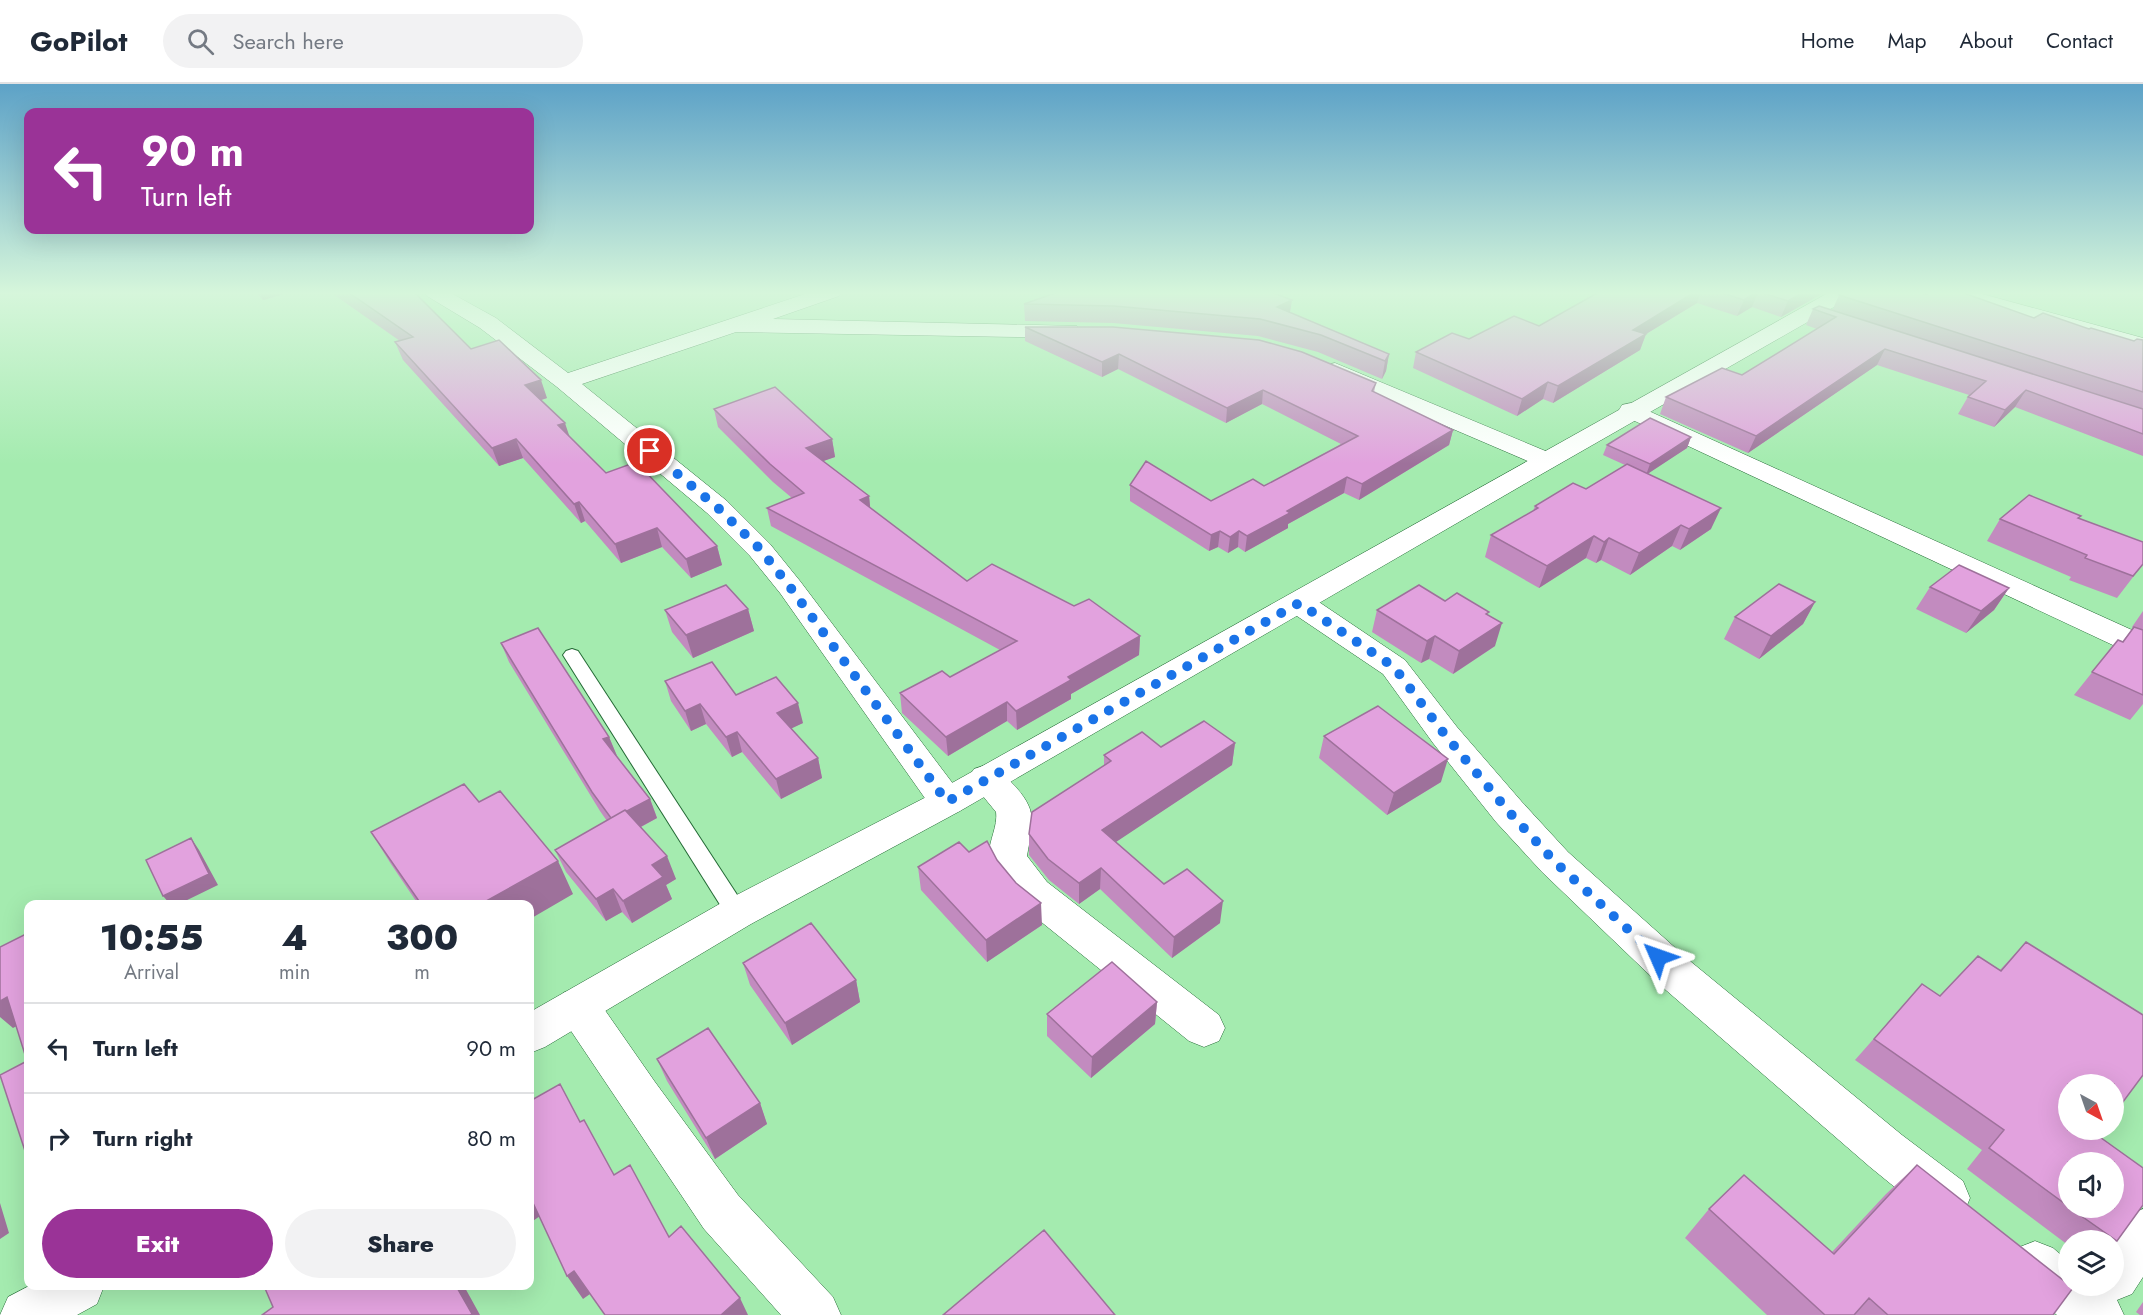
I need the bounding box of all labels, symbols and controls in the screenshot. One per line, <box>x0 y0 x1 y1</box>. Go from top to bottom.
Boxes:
search box <box>163 14 583 68</box>
text: GoPilot <box>30 21 127 62</box>
icon: search <box>184 25 217 58</box>
text: Search here <box>232 25 344 57</box>
text: Home <box>1801 26 1854 56</box>
text: Map <box>1887 26 1927 56</box>
text: About <box>1960 26 2013 56</box>
text: Contact <box>2046 26 2113 56</box>
text: 90 m <box>141 121 244 182</box>
icon: left <box>42 132 120 210</box>
text: Turn left <box>141 177 231 216</box>
pin <box>624 425 675 476</box>
icon: arrive <box>633 434 666 467</box>
text: 10:55 <box>100 911 203 963</box>
text: 4 <box>281 911 308 963</box>
text: 300 <box>386 911 458 963</box>
position arrow <box>1626 925 1690 989</box>
text: Arrival <box>124 958 179 987</box>
text: min <box>279 958 310 987</box>
text: m <box>414 958 430 987</box>
icon: left <box>42 1032 75 1065</box>
text: Turn left <box>93 1032 178 1064</box>
text: 90 m <box>466 1032 516 1064</box>
north arrow <box>2058 1074 2124 1140</box>
map controls <box>2058 1074 2124 1296</box>
icon: right <box>42 1122 75 1155</box>
text: Turn right <box>93 1122 193 1154</box>
text: 80 m <box>467 1122 516 1154</box>
button: sound <box>2058 1152 2124 1218</box>
button: Exit <box>42 1209 273 1278</box>
button: Share <box>285 1209 516 1278</box>
button: layers <box>2058 1230 2124 1296</box>

